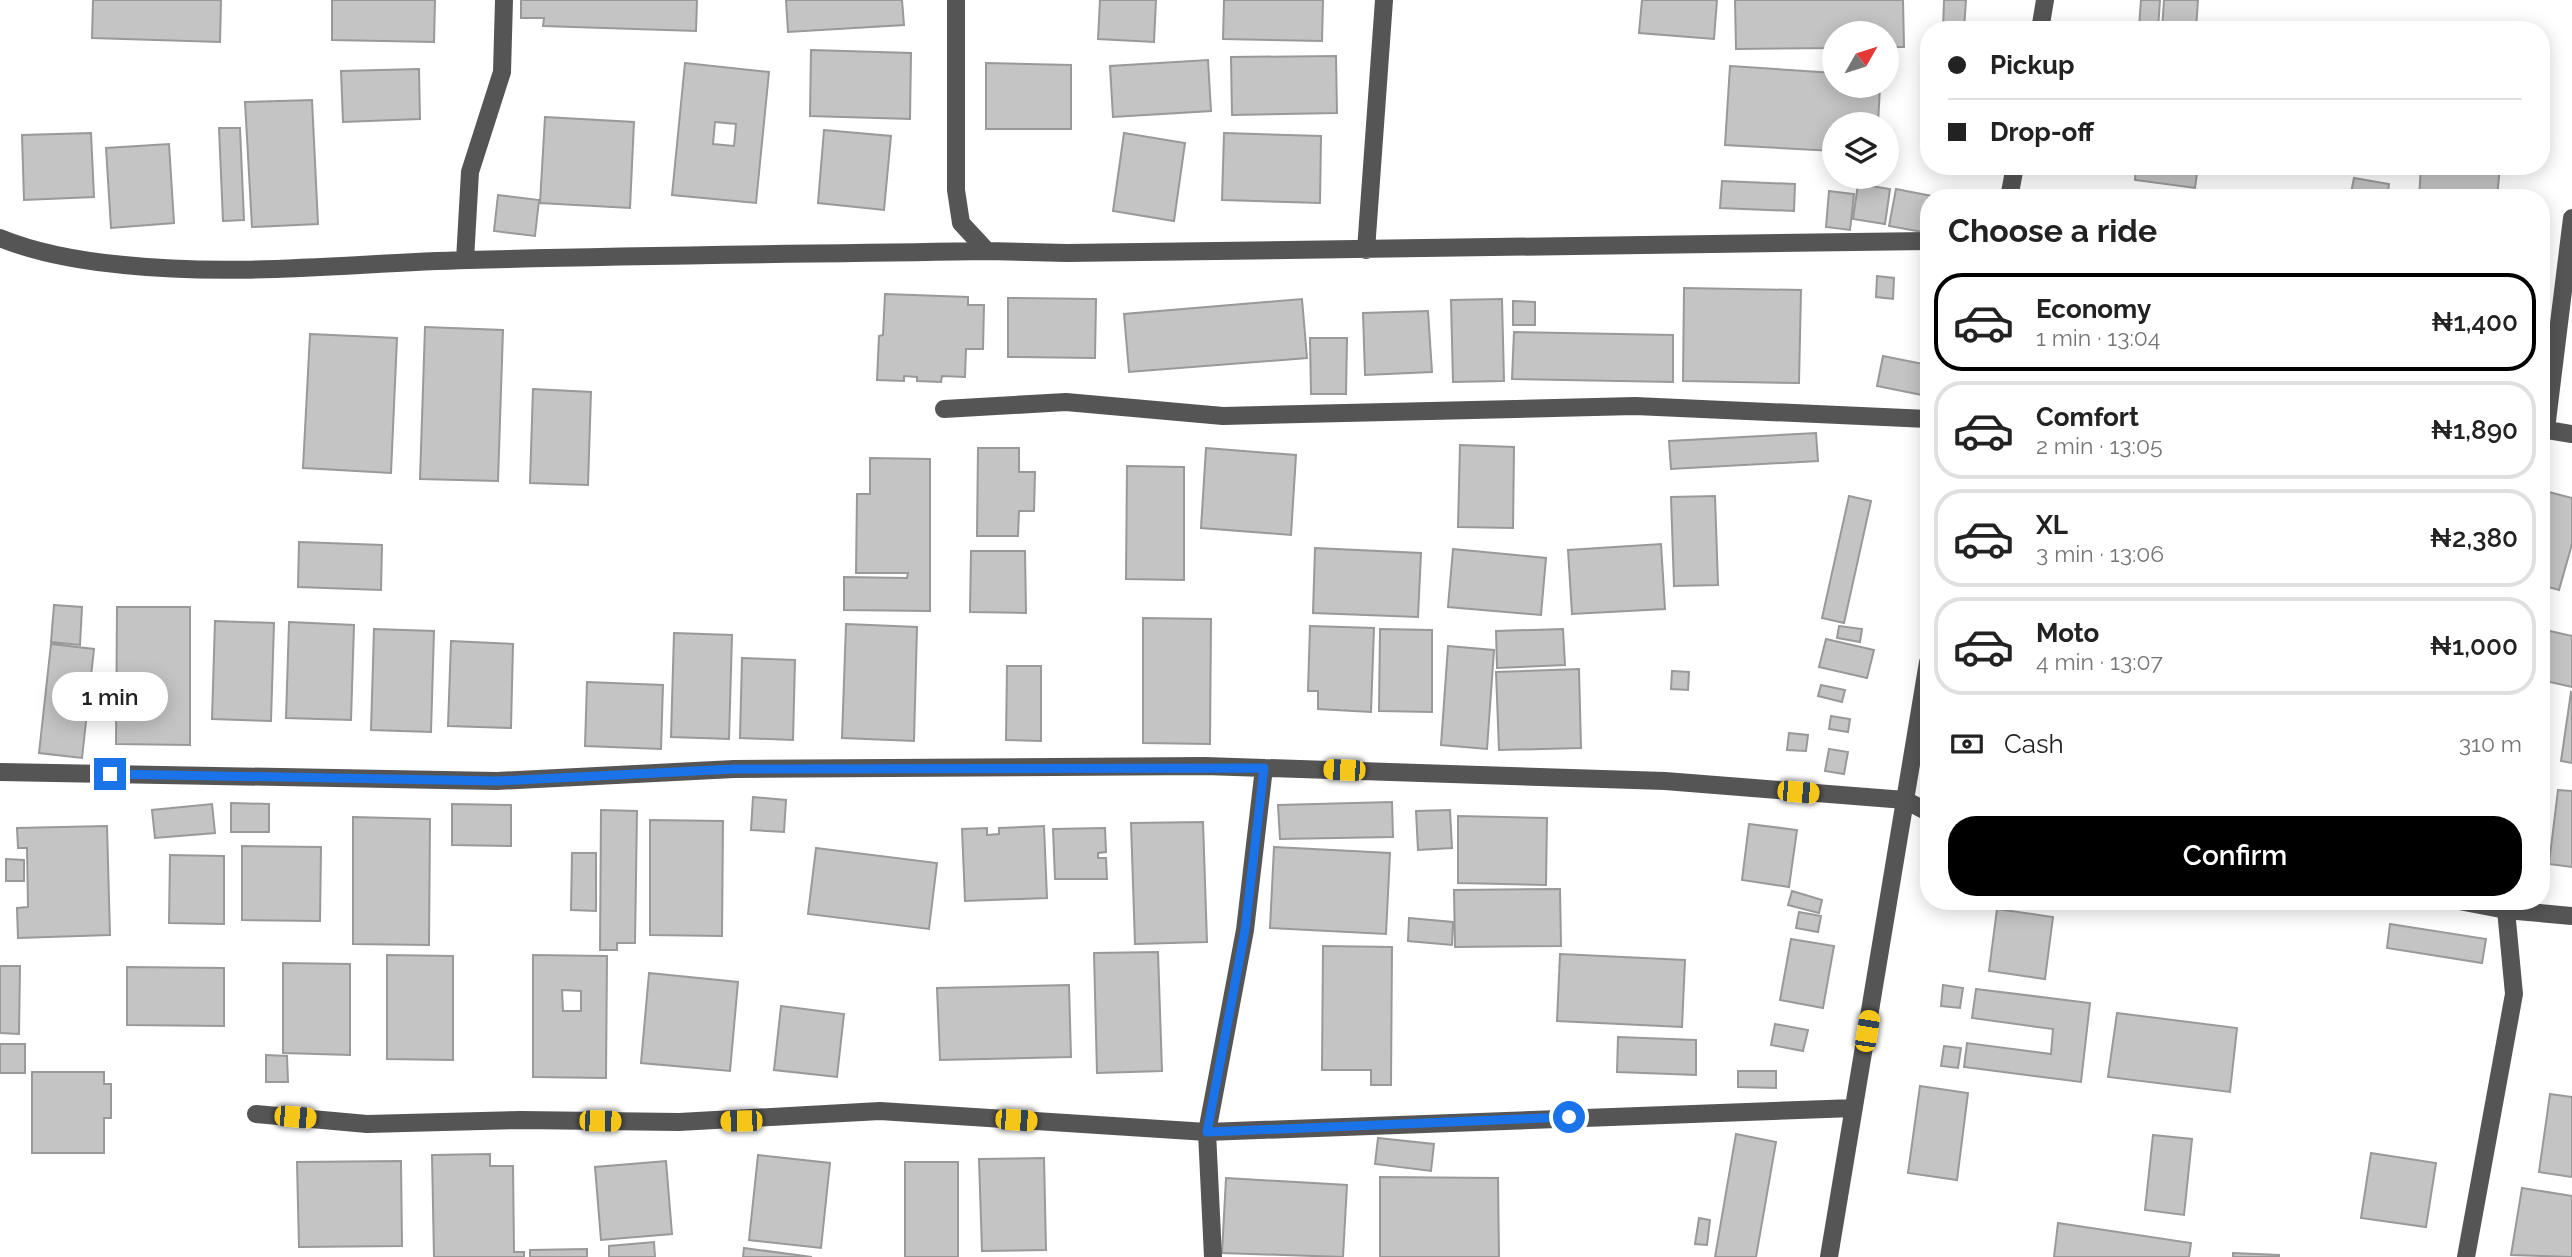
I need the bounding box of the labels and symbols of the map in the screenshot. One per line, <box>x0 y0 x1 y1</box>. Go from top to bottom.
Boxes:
north arrow <box>1822 21 1899 98</box>
callout: 1 min <box>52 672 168 722</box>
route end <box>94 758 126 790</box>
car <box>1323 759 1366 781</box>
car <box>1777 780 1820 804</box>
car <box>1854 1009 1881 1053</box>
route start <box>1553 1101 1585 1133</box>
car <box>274 1105 317 1129</box>
car <box>995 1108 1038 1132</box>
car <box>579 1110 622 1132</box>
car <box>720 1110 763 1132</box>

